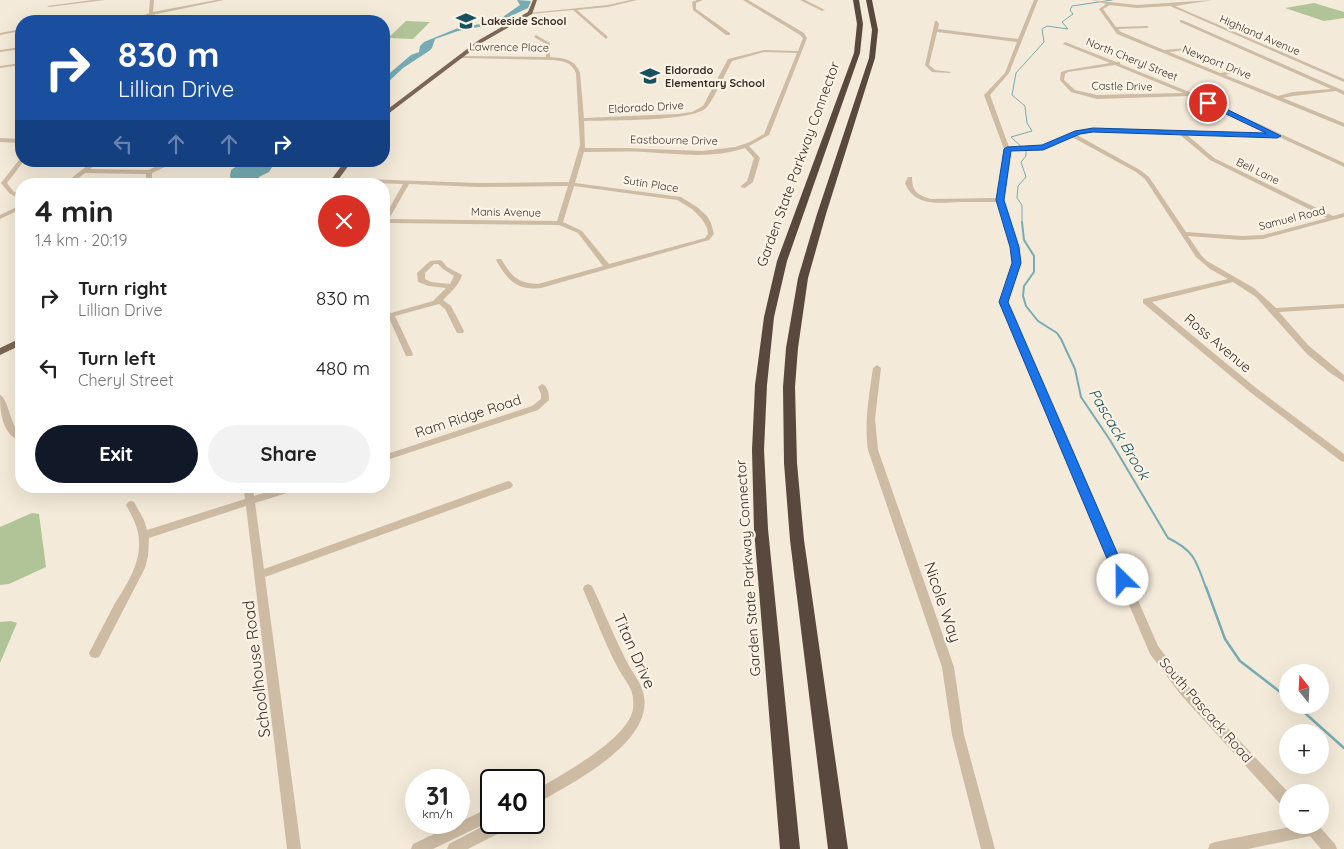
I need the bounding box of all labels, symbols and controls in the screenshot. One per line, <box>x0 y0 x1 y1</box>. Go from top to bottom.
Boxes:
school or university icon: Lakeside School <box>455 10 477 32</box>
street label: Highland Avenue <box>1218 12 1302 58</box>
place label: Lakeside School <box>481 14 566 28</box>
text: 830 m <box>118 32 220 76</box>
street label: North Cheryl Street <box>1084 34 1180 84</box>
icon: right <box>35 35 100 100</box>
street label: Lawrence Place <box>469 39 549 55</box>
street label: Newport Drive <box>1180 42 1254 82</box>
street label: Garden State Parkway Connector <box>752 58 844 269</box>
place label: Eldorado Elementary School <box>665 63 765 90</box>
school or university icon: Eldorado Elementary School <box>639 65 661 87</box>
text: Lillian Drive <box>118 75 234 103</box>
street label: Castle Drive <box>1091 78 1153 94</box>
pin <box>1187 82 1229 124</box>
icon: arrive <box>1194 89 1222 117</box>
street label: Eldorado Drive <box>608 98 684 116</box>
icon: left <box>109 130 137 158</box>
icon: ahead <box>162 130 190 158</box>
icon: ahead <box>215 130 243 158</box>
icon: right <box>268 130 296 158</box>
street label: Eastbourne Drive <box>630 132 718 148</box>
street label: Bell Lane <box>1234 155 1282 187</box>
street label: Sutin Place <box>622 173 680 195</box>
text: 4 min <box>35 192 114 230</box>
button: close <box>318 195 370 247</box>
street label: Samuel Road <box>1257 203 1327 233</box>
street label: Manis Avenue <box>471 204 541 220</box>
text: 1.4 km · 20:19 <box>35 230 127 250</box>
text: Turn right <box>78 276 167 300</box>
icon: right <box>35 284 63 312</box>
text: 830 m <box>316 286 370 310</box>
text: Lillian Drive <box>78 300 163 320</box>
street label: Ross Avenue <box>1181 310 1255 376</box>
text: Turn left <box>78 346 156 370</box>
icon: left <box>35 354 63 382</box>
text: 480 m <box>316 356 370 380</box>
text: Cheryl Street <box>78 370 174 390</box>
water label: Pascack Brook <box>1085 385 1155 485</box>
street label: Ram Ridge Road <box>413 390 523 442</box>
button: Exit <box>35 425 198 483</box>
button: Share <box>208 425 370 483</box>
street label: Garden State Parkway Connector <box>731 458 765 677</box>
position arrow <box>1096 553 1148 605</box>
street label: Nicole Way <box>920 559 966 645</box>
street label: Schoolhouse Road <box>238 599 274 739</box>
street label: Titan Drive <box>610 610 660 692</box>
street label: South Pascack Road <box>1156 654 1256 766</box>
north arrow <box>1279 664 1329 714</box>
map controls <box>1279 664 1329 834</box>
button: + <box>1279 724 1329 774</box>
speed limit sign: 40 <box>480 769 545 834</box>
text: 31 <box>426 780 449 811</box>
button: − <box>1279 784 1329 834</box>
text: km/h <box>422 806 453 821</box>

